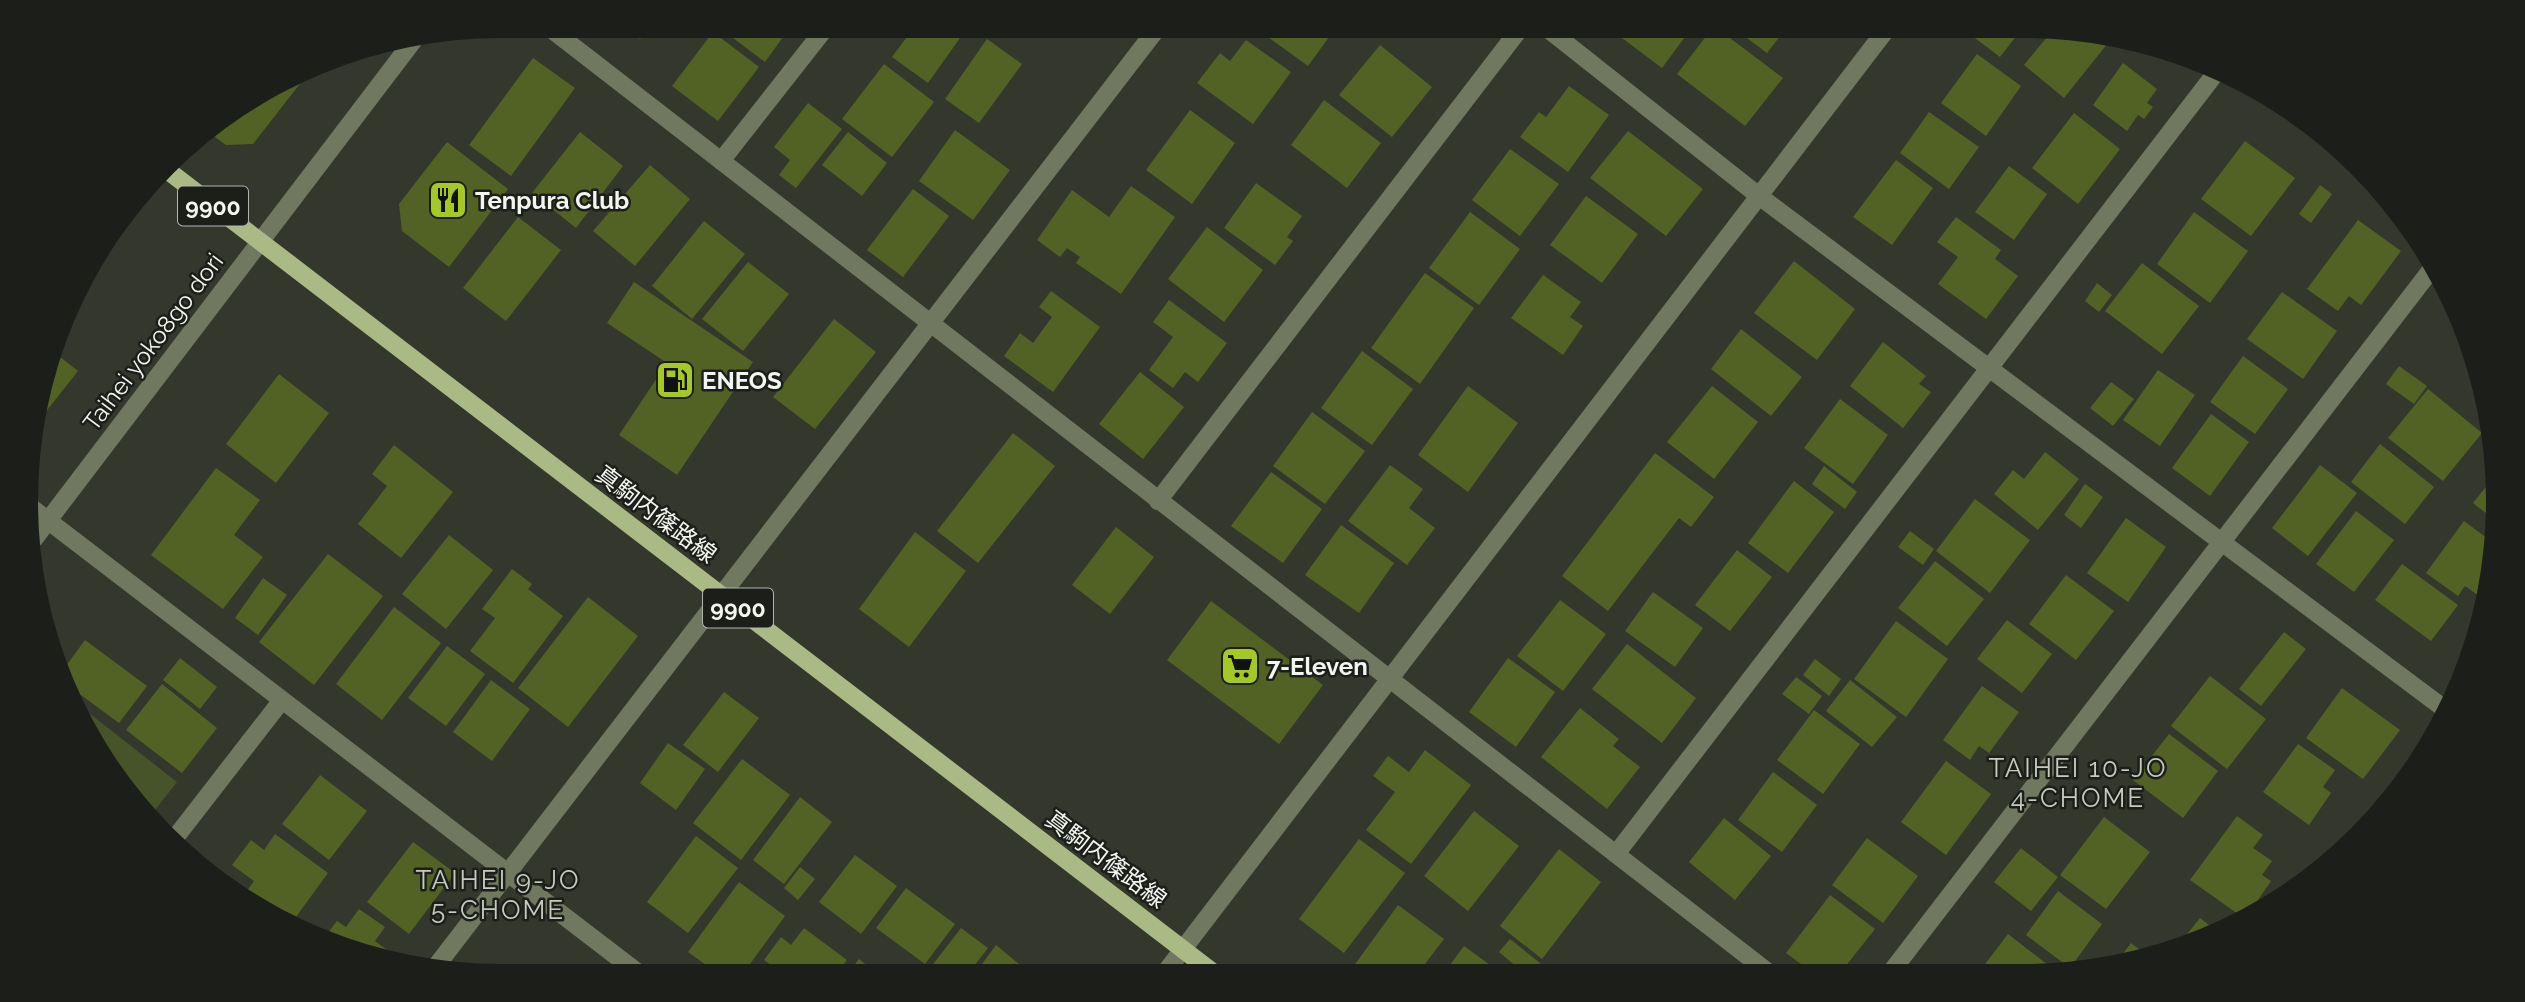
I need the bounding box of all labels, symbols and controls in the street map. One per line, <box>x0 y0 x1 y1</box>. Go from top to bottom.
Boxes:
restaurant icon: Tenpura Club <box>427 179 469 221</box>
road number: 9900 <box>178 186 248 226</box>
place label: Tenpura Club <box>475 186 629 215</box>
street label: Taihei yoko8go dori <box>77 248 229 436</box>
fuel station icon: ENEOS <box>654 359 696 401</box>
place label: ENEOS <box>702 366 782 395</box>
street label: 真駒内篠路線 <box>590 459 722 569</box>
road number: 9900 <box>703 588 773 628</box>
supermarket icon: 7-Eleven <box>1219 645 1261 687</box>
place label: 7-Eleven <box>1267 652 1368 681</box>
district label: TAIHEI 10-JO 4-CHOME <box>1989 753 2167 813</box>
street label: 真駒内篠路線 <box>1040 804 1172 914</box>
district label: TAIHEI 9-JO 5-CHOME <box>415 865 581 925</box>

